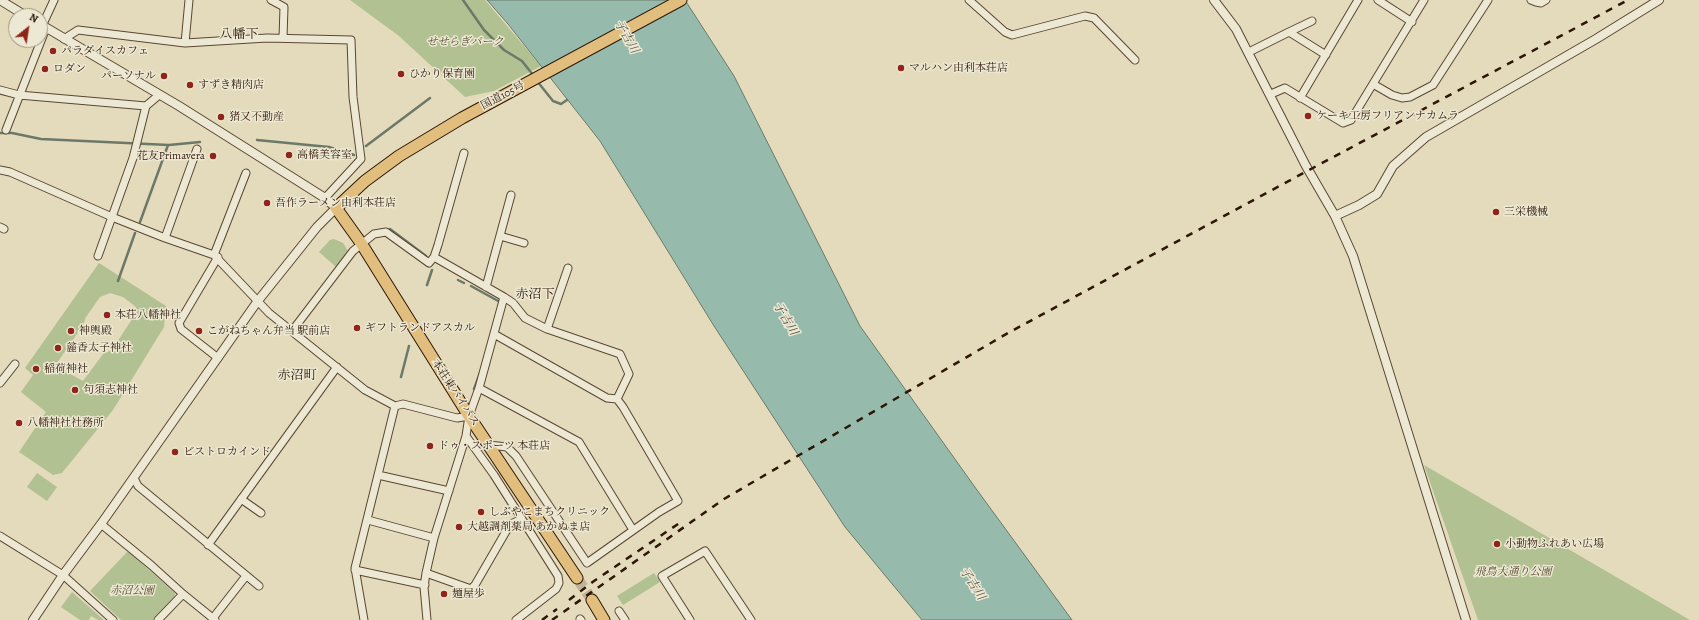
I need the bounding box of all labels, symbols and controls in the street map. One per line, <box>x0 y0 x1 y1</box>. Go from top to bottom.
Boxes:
north arrow <box>8 8 48 48</box>
text: N <box>27 10 41 27</box>
water label: 子吉川 <box>611 18 641 56</box>
district label: 八幡下 <box>220 27 258 43</box>
park label: せせらぎパーク <box>427 35 503 49</box>
place label: パラダイスカフェ <box>61 44 149 58</box>
marker: パラダイスカフェ <box>48 46 58 56</box>
place label: マルハン由利本荘店 <box>909 61 1008 75</box>
place label: ロダン <box>53 62 86 76</box>
marker: マルハン由利本荘店 <box>896 63 906 73</box>
marker: ロダン <box>40 64 50 74</box>
place label: ひかり保育園 <box>409 67 475 81</box>
place label: パーソナル <box>101 69 156 83</box>
marker: ひかり保育園 <box>396 69 406 79</box>
marker: パーソナル <box>159 71 169 81</box>
place label: すずき精肉店 <box>198 78 264 92</box>
street label: 国道105号 <box>479 79 527 113</box>
marker: すずき精肉店 <box>185 80 195 90</box>
place label: ケーキ工房フリアンナカムラ <box>1316 109 1459 123</box>
place label: 猪又不動産 <box>229 110 284 124</box>
marker: ケーキ工房フリアンナカムラ <box>1303 111 1313 121</box>
marker: 猪又不動産 <box>216 112 226 122</box>
place label: 高橋美容室 <box>297 148 352 162</box>
place label: 花友Primavera <box>137 149 205 163</box>
marker: 高橋美容室 <box>284 150 294 160</box>
marker: 花友Primavera <box>208 151 218 161</box>
place label: 吾作ラーメン由利本荘店 <box>275 196 396 210</box>
marker: 吾作ラーメン由利本荘店 <box>262 198 272 208</box>
place label: 三栄機械 <box>1504 205 1548 219</box>
marker: 三栄機械 <box>1491 207 1501 217</box>
district label: 赤沼下 <box>516 287 554 303</box>
water label: 子吉川 <box>770 300 800 338</box>
place label: 本荘八幡神社 <box>115 308 181 322</box>
marker: 本荘八幡神社 <box>102 310 112 320</box>
place label: ギフトランドアスカル <box>365 321 475 335</box>
marker: ギフトランドアスカル <box>352 323 362 333</box>
place label: 神輿殿 <box>79 324 112 338</box>
place label: こがねちゃん弁当 駅前店 <box>207 324 330 338</box>
marker: 神輿殿 <box>66 326 76 336</box>
marker: こがねちゃん弁当 駅前店 <box>194 326 204 336</box>
place label: 麄香太子神社 <box>66 341 132 355</box>
marker: 麄香太子神社 <box>53 343 63 353</box>
street label: 本荘東バイパス <box>428 357 482 429</box>
place label: 稲荷神社 <box>44 362 88 376</box>
marker: 稲荷神社 <box>31 364 41 374</box>
district label: 赤沼町 <box>278 368 316 384</box>
place label: 句須志神社 <box>83 383 138 397</box>
marker: 句須志神社 <box>70 385 80 395</box>
place label: 八幡神社社務所 <box>27 416 104 430</box>
marker: 八幡神社社務所 <box>14 418 24 428</box>
place label: ドゥ・スポーツ 本荘店 <box>438 439 550 453</box>
marker: ドゥ・スポーツ 本荘店 <box>425 441 435 451</box>
place label: ビストロカインド <box>183 445 271 459</box>
marker: ビストロカインド <box>170 447 180 457</box>
place label: しぶやこまちクリニック <box>489 505 610 519</box>
marker: しぶやこまちクリニック <box>476 507 486 517</box>
place label: 大越調剤薬局 あかぬま店 <box>467 520 590 534</box>
marker: 大越調剤薬局 あかぬま店 <box>454 522 464 532</box>
place label: 小動物ふれあい広場 <box>1505 537 1604 551</box>
marker: 小動物ふれあい広場 <box>1492 539 1502 549</box>
water label: 子吉川 <box>956 565 988 603</box>
park label: 飛鳥大通り公園 <box>1475 565 1551 579</box>
park label: 赤沼公園 <box>110 584 154 598</box>
place label: 麺屋歩 <box>452 587 485 601</box>
marker: 麺屋歩 <box>439 589 449 599</box>

